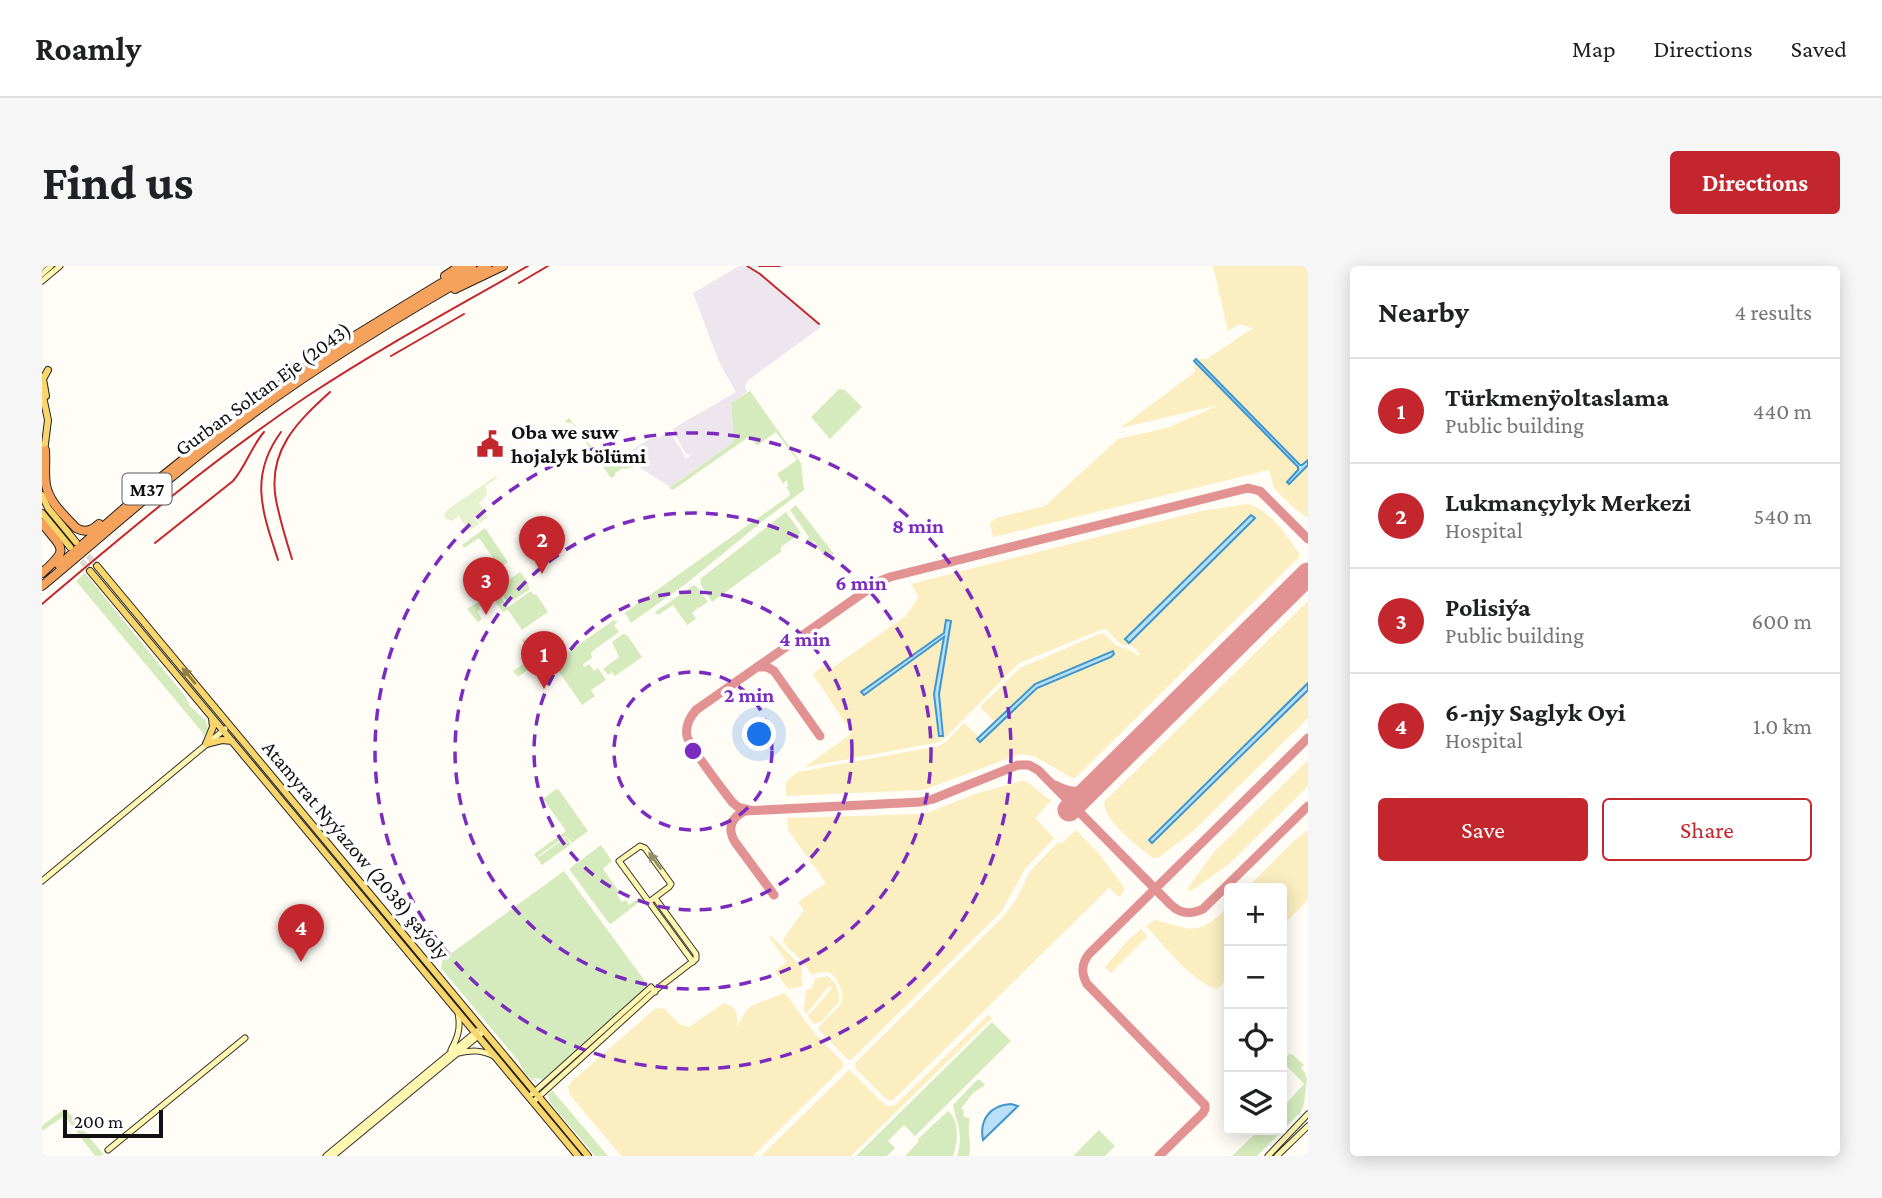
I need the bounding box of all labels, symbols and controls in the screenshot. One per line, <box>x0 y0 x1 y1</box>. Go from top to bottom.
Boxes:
text: Roamly <box>35 30 141 67</box>
text: Map <box>1572 35 1616 62</box>
text: Directions <box>1654 35 1753 62</box>
text: Saved <box>1791 35 1847 62</box>
button: Directions <box>1670 151 1840 214</box>
text: Find us <box>42 155 194 210</box>
text: Nearby <box>1378 295 1469 328</box>
text: 4 results <box>1734 299 1812 325</box>
street label: Gurban Soltan Eje (2043) <box>170 317 356 461</box>
text: Türkmenÿoltaslama <box>1445 383 1669 412</box>
text: 1 <box>1397 398 1405 424</box>
text: 440 m <box>1753 398 1812 424</box>
text: Public building <box>1445 412 1584 438</box>
place label: Oba we suw hojalyk bölümi <box>511 420 646 468</box>
public building icon: Oba we suw hojalyk bölümi <box>475 429 505 459</box>
road number: M37 <box>122 474 172 504</box>
text: Lukmançylyk Merkezi <box>1445 488 1691 517</box>
text: 2 <box>1395 503 1407 529</box>
text: 540 m <box>1754 503 1812 529</box>
text: 8 min <box>892 514 944 538</box>
pin: 2 <box>519 516 565 574</box>
text: Hospital <box>1445 517 1523 543</box>
pin: 3 <box>463 557 509 615</box>
text: 6 min <box>835 571 887 595</box>
text: Polisiýa <box>1445 593 1531 622</box>
text: 3 <box>1395 608 1407 634</box>
text: 600 m <box>1752 608 1812 634</box>
text: Public building <box>1445 622 1584 648</box>
text: 4 min <box>779 627 831 651</box>
pin: 1 <box>521 631 567 689</box>
one-way arrow <box>181 667 197 685</box>
text: 2 min <box>724 683 774 707</box>
text: 6-njy Saglyk Oyi <box>1445 698 1626 727</box>
text: 4 <box>1395 713 1407 739</box>
text: 1.0 km <box>1753 713 1812 739</box>
your location <box>742 717 776 751</box>
text: Hospital <box>1445 727 1523 753</box>
street label: Atamyrat Nyýazow (2038) şaýoly <box>257 736 455 965</box>
centre of rings <box>681 739 705 763</box>
button: Save <box>1378 798 1588 861</box>
button: Share <box>1602 798 1812 861</box>
one-way arrow <box>648 852 662 871</box>
map controls <box>1224 883 1287 1135</box>
button: + <box>1224 883 1287 946</box>
pin: 4 <box>278 904 324 962</box>
button: − <box>1224 946 1287 1009</box>
button: locate <box>1224 1009 1287 1072</box>
button: layers <box>1224 1072 1287 1135</box>
scale bar <box>63 1107 163 1139</box>
text: 200 m <box>74 1111 123 1132</box>

